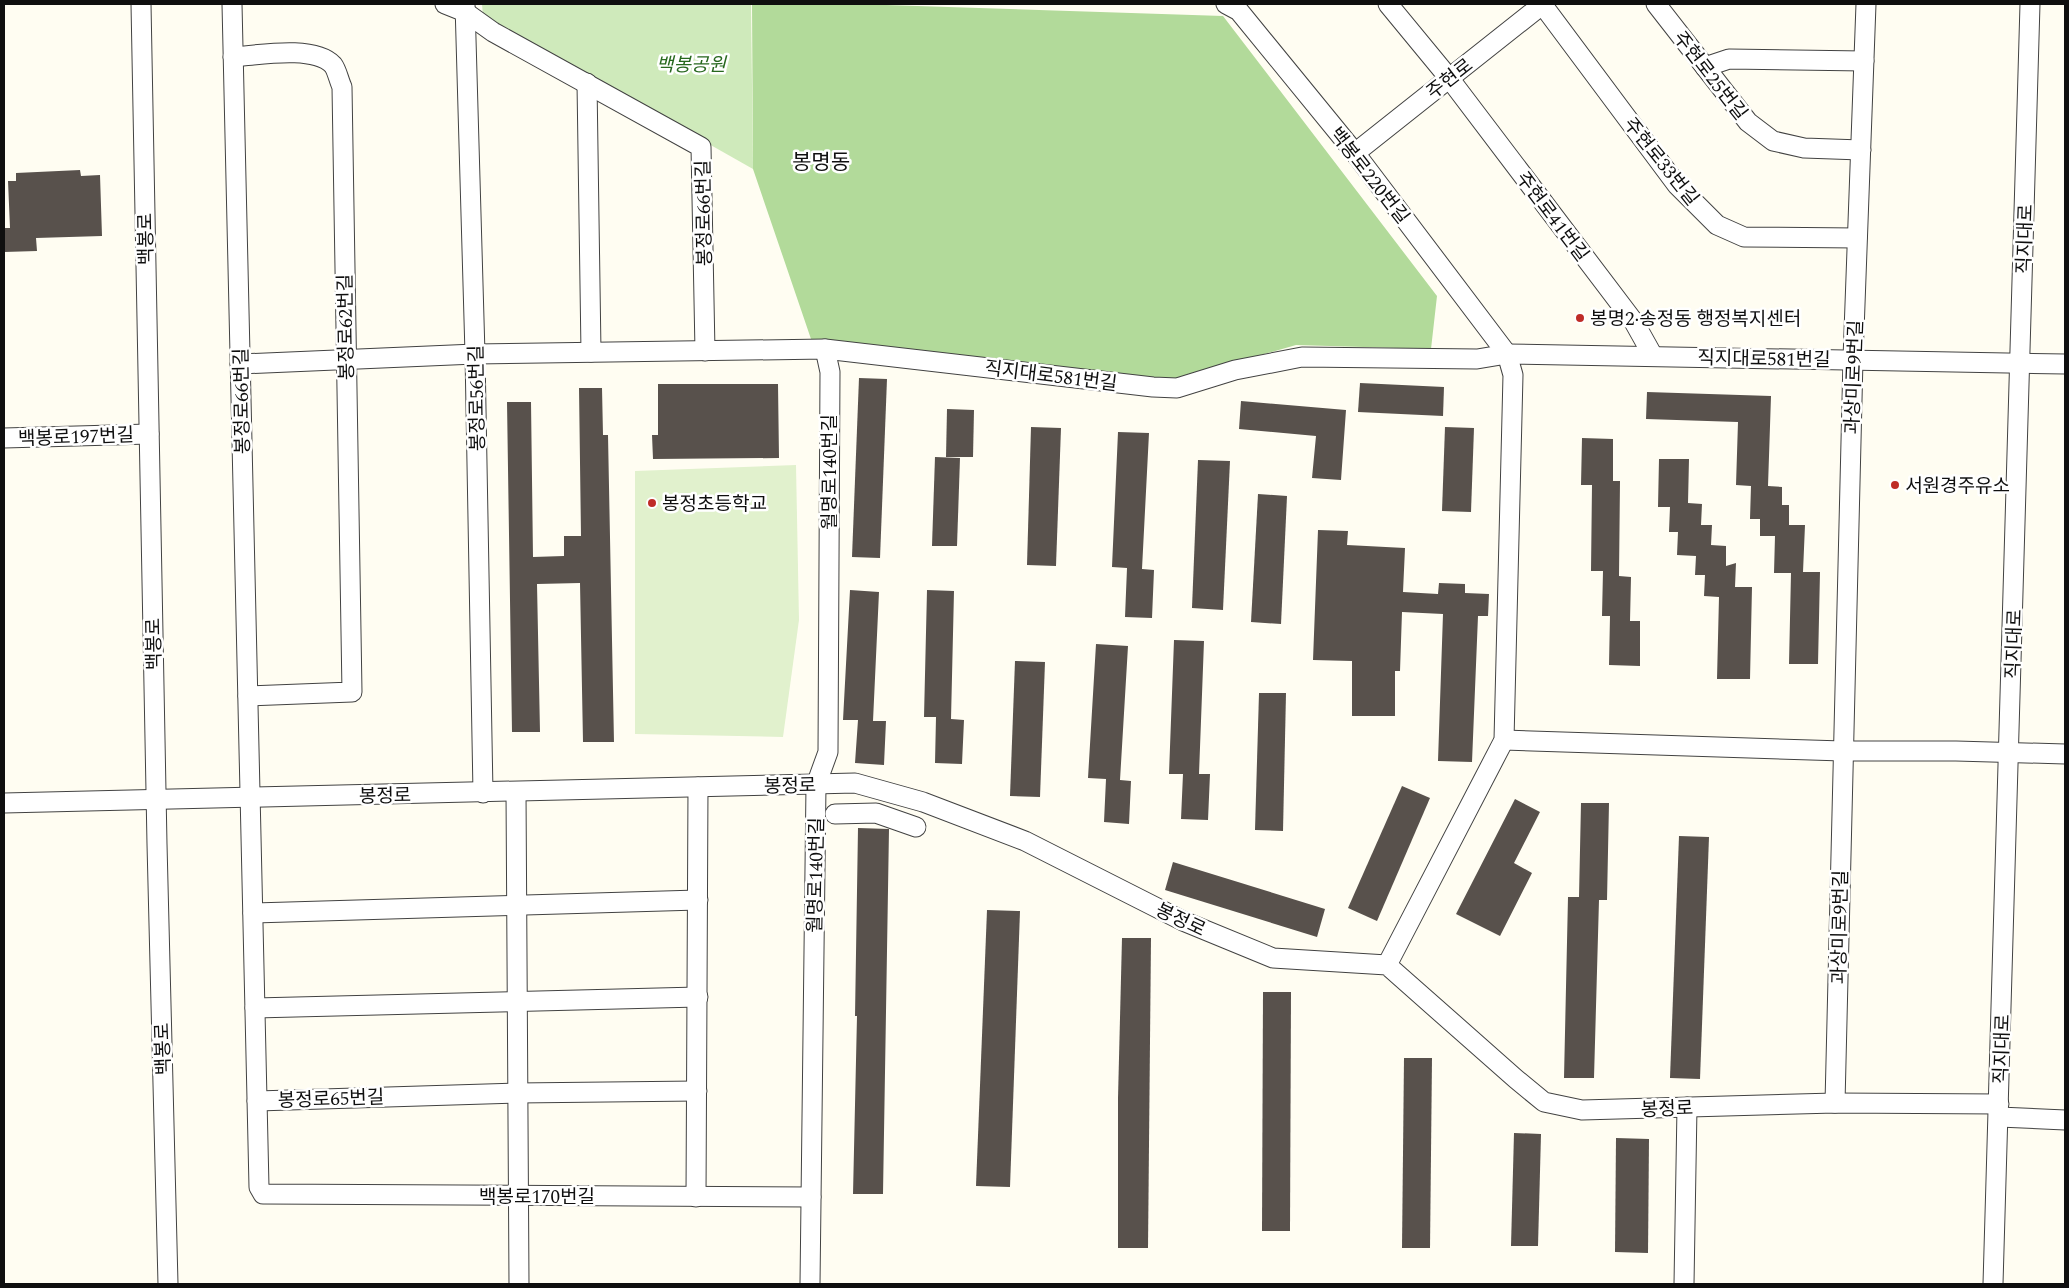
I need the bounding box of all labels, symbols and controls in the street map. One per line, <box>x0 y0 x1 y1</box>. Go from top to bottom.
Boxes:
street label: 주현로25번길 <box>1666 25 1754 127</box>
park label: 백봉공원 <box>656 51 727 80</box>
street label: 주현로 <box>1420 52 1480 107</box>
street label: 주현로33번길 <box>1616 111 1706 212</box>
street label: 백봉로220번길 <box>1322 121 1416 231</box>
district label: 봉명동 <box>792 147 850 179</box>
street label: 봉정로66번길 <box>689 160 720 266</box>
street label: 주현로41번길 <box>1508 166 1595 268</box>
street label: 직지대로 <box>2010 204 2041 274</box>
street label: 백봉로 <box>132 212 161 265</box>
street label: 봉정로62번길 <box>331 274 362 380</box>
place label: 봉명2·송정동 행정복지센터 <box>1590 305 1801 334</box>
marker: 봉명2·송정동 행정복지센터 <box>1574 312 1586 324</box>
street label: 과상미로9번길 <box>1838 319 1871 435</box>
street label: 직지대로581번길 <box>1697 344 1831 375</box>
street label: 봉정로56번길 <box>462 345 493 451</box>
street label: 봉정로66번길 <box>227 348 258 454</box>
street label: 직지대로581번길 <box>983 354 1119 399</box>
street label: 월명로140번길 <box>816 414 845 530</box>
street label: 백봉로197번길 <box>18 421 134 454</box>
place label: 서원경주유소 <box>1905 472 2010 501</box>
marker: 서원경주유소 <box>1889 479 1901 491</box>
place label: 봉정초등학교 <box>662 490 767 519</box>
marker: 봉정초등학교 <box>646 497 658 509</box>
street label: 직지대로 <box>1999 609 2030 679</box>
street label: 백봉로 <box>140 617 169 670</box>
street label: 봉정로 <box>764 772 817 801</box>
street label: 봉정로 <box>359 782 412 811</box>
street label: 월명로140번길 <box>801 817 832 933</box>
street label: 과상미로9번길 <box>1825 870 1856 984</box>
street label: 봉정로 <box>1150 896 1210 945</box>
street label: 직지대로 <box>1987 1014 2018 1084</box>
street label: 백봉로 <box>148 1022 179 1076</box>
street label: 봉정로65번길 <box>277 1083 385 1116</box>
street label: 봉정로 <box>1640 1094 1694 1125</box>
street label: 백봉로170번길 <box>479 1183 595 1212</box>

